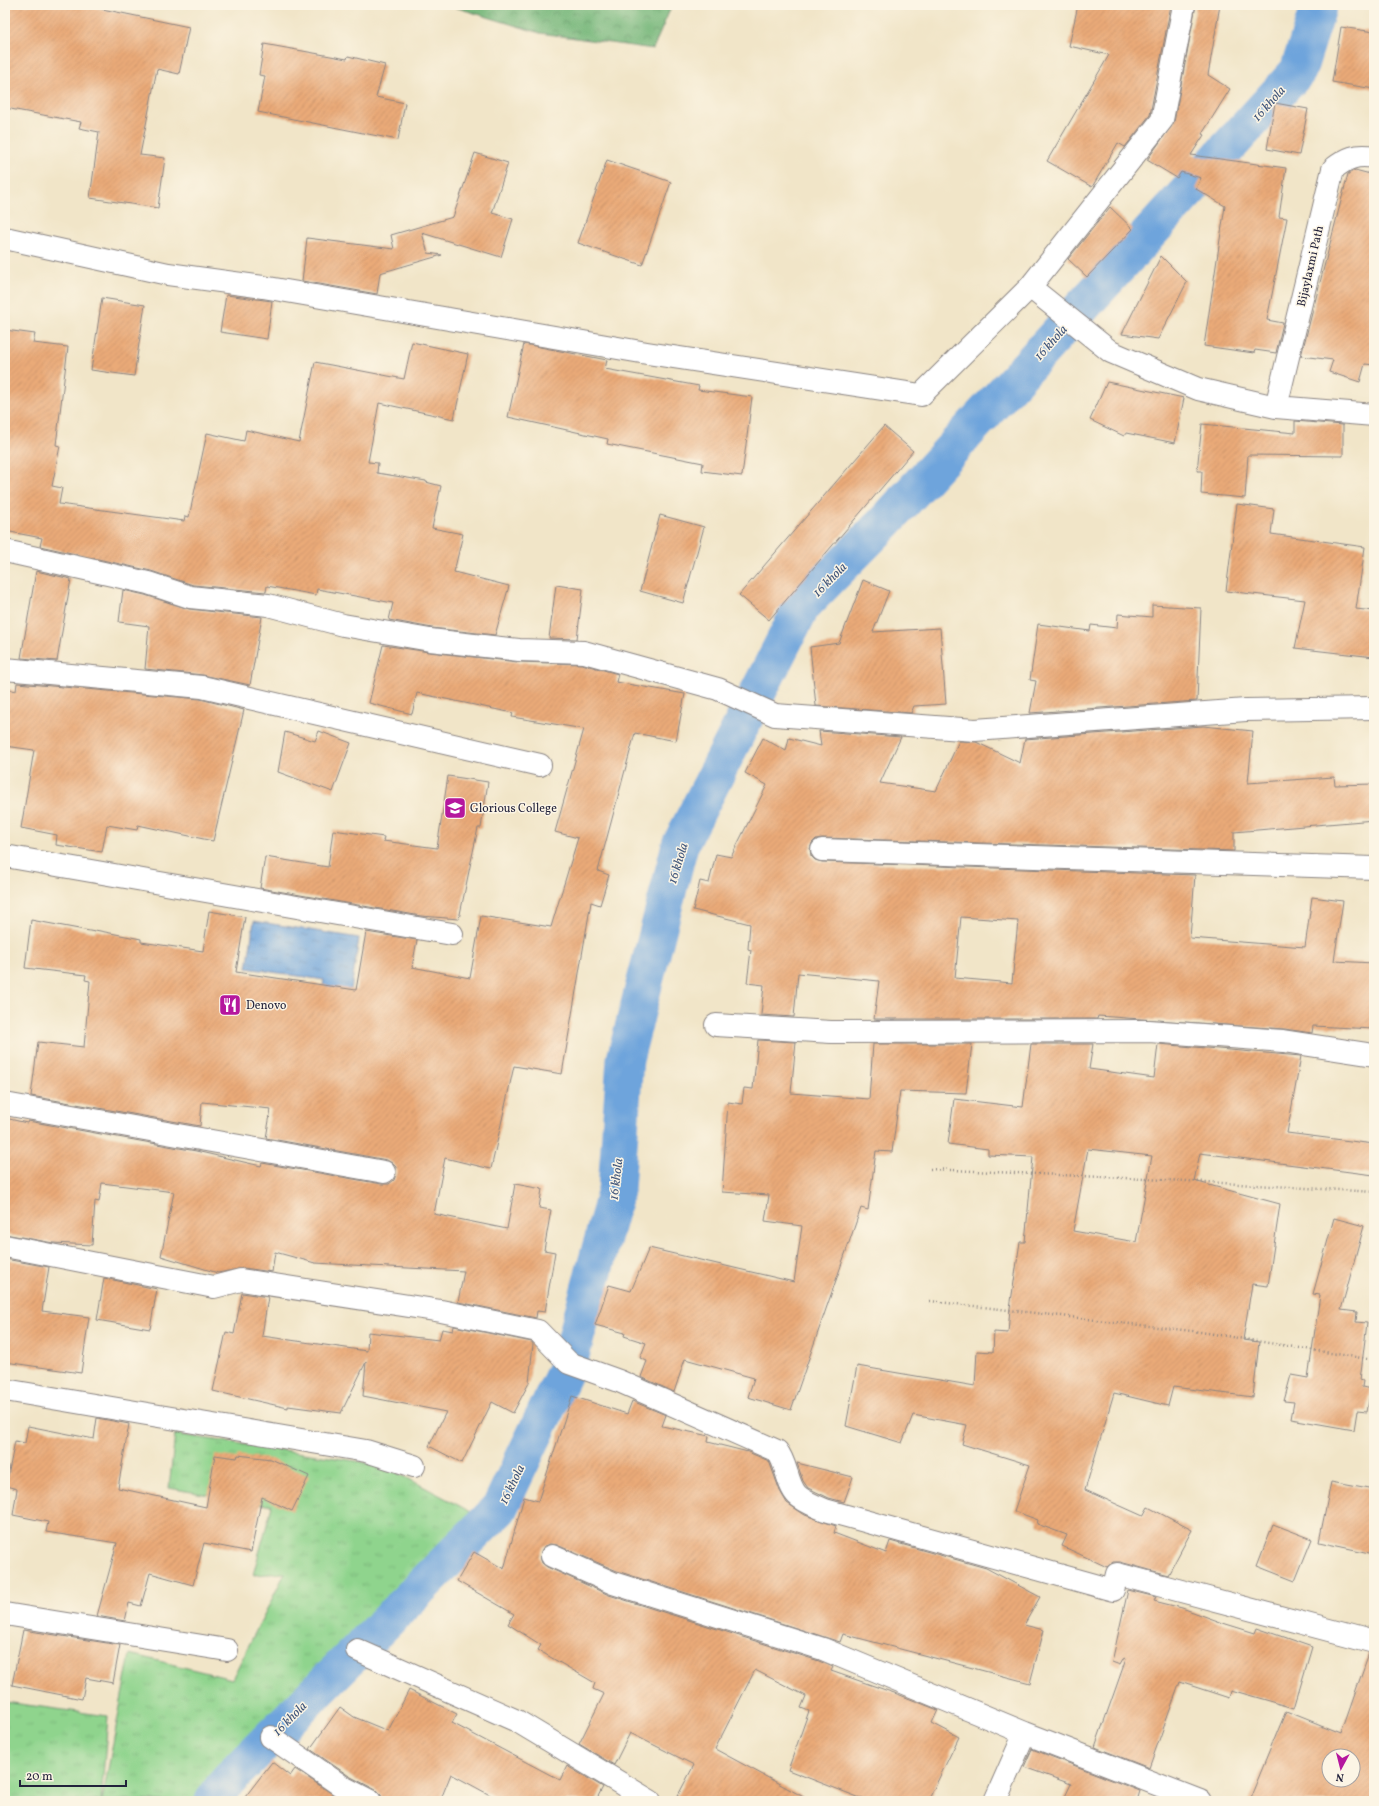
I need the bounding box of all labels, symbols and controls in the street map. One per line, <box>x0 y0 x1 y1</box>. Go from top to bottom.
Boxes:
water label: 16 khola <box>1249 83 1290 126</box>
street label: Bijaylaxmi Path <box>1294 224 1328 308</box>
water label: 16 khola <box>1031 322 1072 365</box>
water label: 16 khola <box>809 559 852 602</box>
school or university icon: Glorious College <box>442 795 468 821</box>
place label: Glorious College <box>470 801 557 817</box>
water label: 16 khola <box>664 841 694 886</box>
restaurant icon: Denovo <box>217 992 243 1018</box>
place label: Denovo <box>246 998 286 1014</box>
water label: 16 khola <box>605 1157 628 1201</box>
water label: 16 khola <box>495 1462 530 1508</box>
water label: 16 khola <box>269 1698 312 1741</box>
north arrow <box>1321 1748 1361 1788</box>
scale bar <box>20 1762 126 1788</box>
text: 20 m <box>26 1769 53 1785</box>
text: N <box>1335 1769 1345 1784</box>

